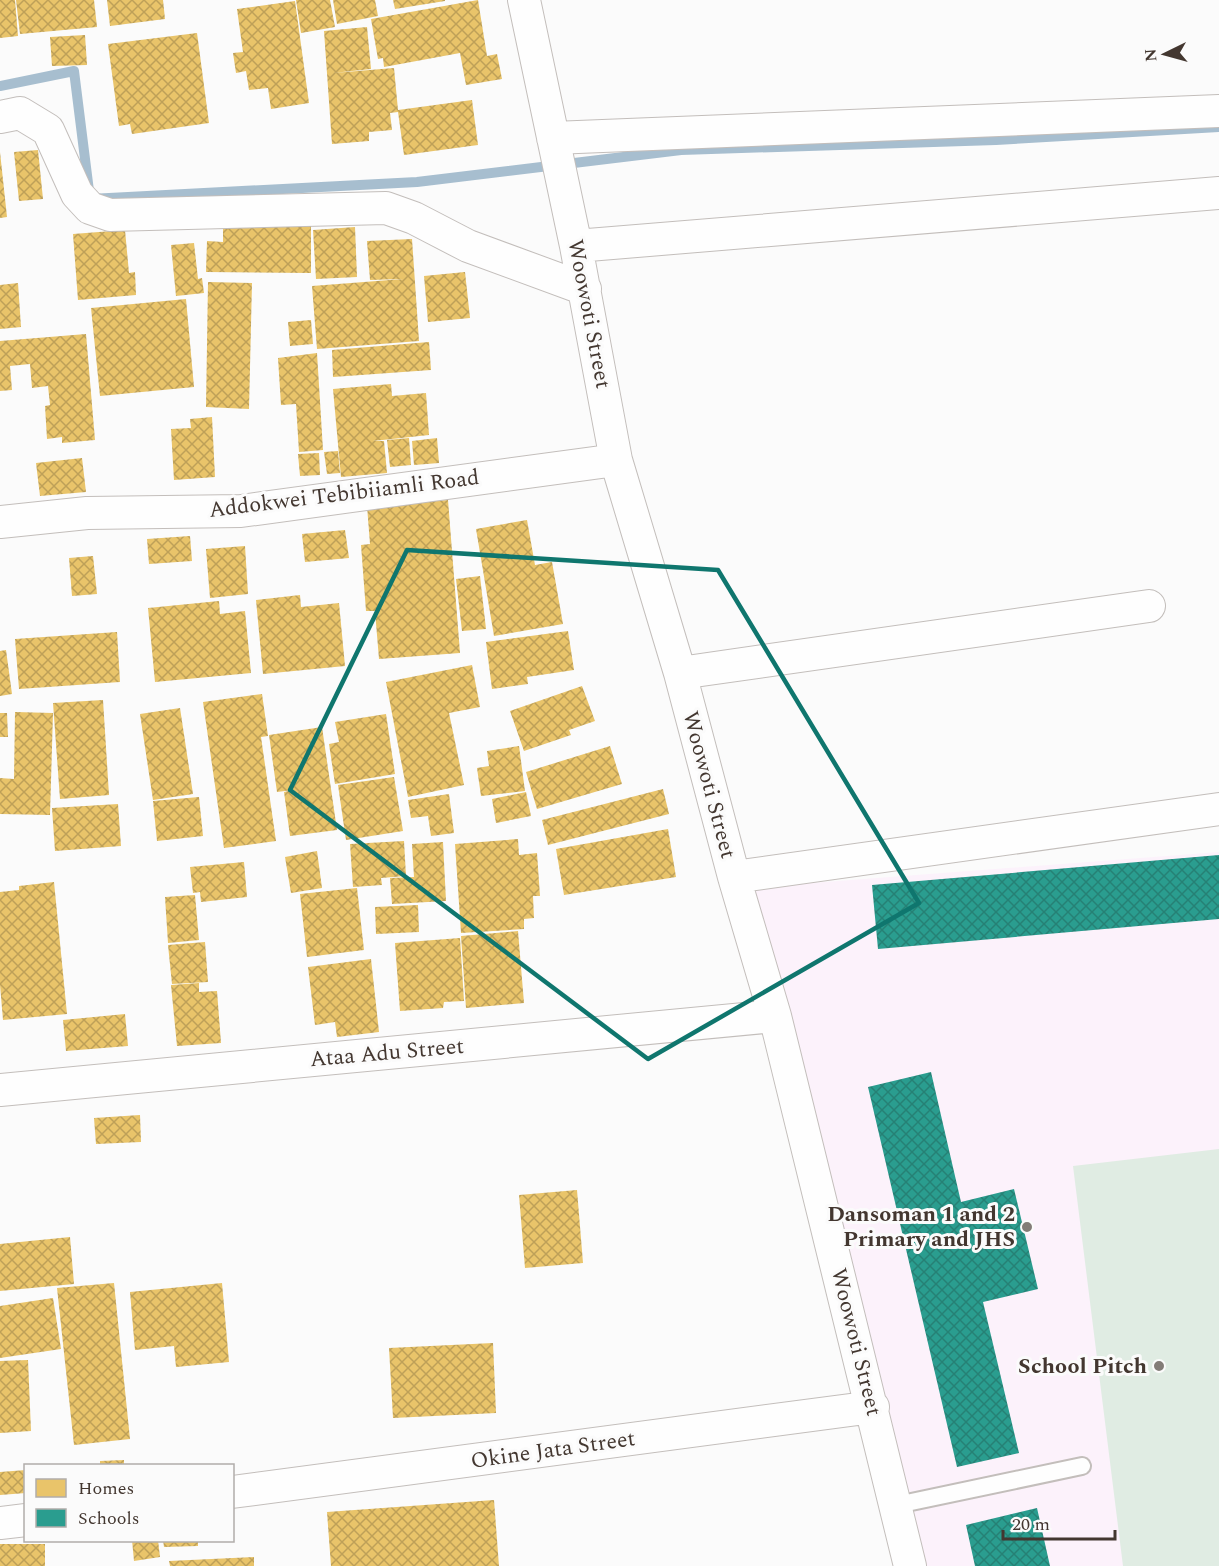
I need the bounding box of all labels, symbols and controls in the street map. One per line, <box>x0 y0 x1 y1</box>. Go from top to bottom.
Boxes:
north arrow <box>1135 24 1195 84</box>
text: N <box>1139 48 1164 63</box>
street label: Woowoti Street <box>558 237 620 392</box>
street label: Addokwei Tebibiiamli Road <box>207 461 481 527</box>
street label: Woowoti Street <box>673 708 745 863</box>
street label: Ataa Adu Street <box>309 1030 466 1076</box>
place label: Dansoman 1 and 2 Primary and JHS <box>827 1198 1015 1256</box>
marker: Dansoman 1 and 2 Primary and JHS <box>1020 1220 1034 1234</box>
street label: Woowoti Street <box>822 1265 890 1420</box>
place label: School Pitch <box>1018 1350 1147 1383</box>
marker: School Pitch <box>1152 1359 1166 1373</box>
street label: Okine Jata Street <box>469 1422 638 1478</box>
legend <box>24 1464 234 1542</box>
text: Homes <box>78 1475 134 1502</box>
scale bar <box>1003 1503 1116 1541</box>
text: Schools <box>78 1505 140 1532</box>
text: 20 m <box>1012 1511 1050 1538</box>

